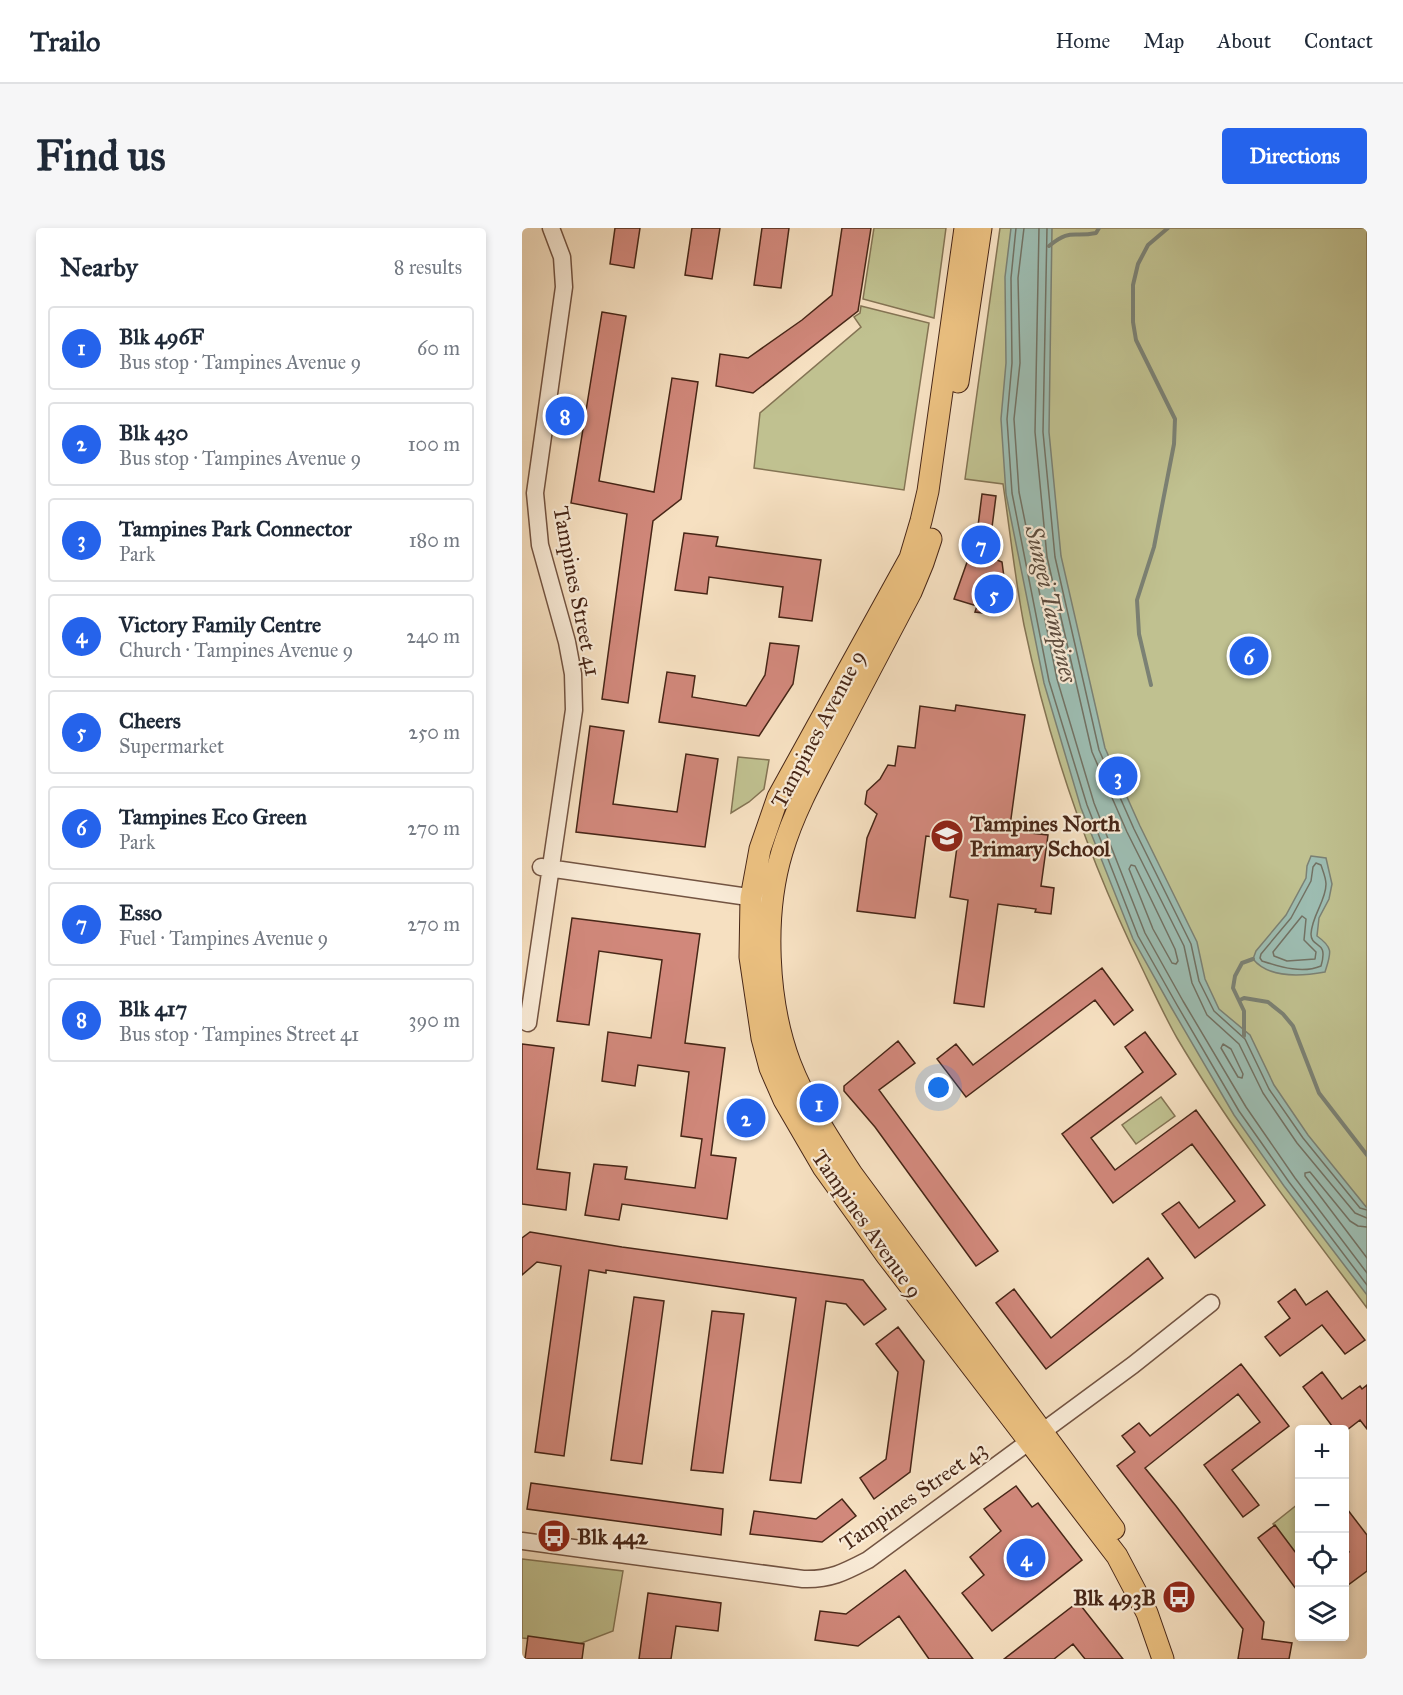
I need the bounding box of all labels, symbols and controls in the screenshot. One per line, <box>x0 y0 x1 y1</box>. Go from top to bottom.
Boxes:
text: Trailo <box>30 24 100 59</box>
text: Home <box>1055 28 1110 54</box>
text: Map <box>1143 28 1184 54</box>
text: About <box>1217 28 1271 54</box>
text: Contact <box>1304 28 1373 54</box>
button: Directions <box>1222 128 1367 184</box>
text: Find us <box>36 130 166 182</box>
text: Nearby <box>60 251 138 283</box>
text: 8 results <box>394 255 462 279</box>
text: Blk 496F <box>119 323 204 350</box>
text: 1 <box>78 336 85 360</box>
text: 60 m <box>417 336 460 360</box>
text: Bus stop · Tampines Avenue 9 <box>119 350 361 374</box>
pin: 8 <box>546 394 585 438</box>
text: Blk 430 <box>119 419 188 446</box>
text: 2 <box>77 432 86 456</box>
text: 100 m <box>408 432 460 456</box>
text: Bus stop · Tampines Avenue 9 <box>119 446 361 470</box>
street label: Tampines Street 41 <box>547 504 607 678</box>
text: Tampines Park Connector <box>119 515 352 542</box>
water label: Sungei Tampines <box>1018 521 1084 687</box>
pin: 7 <box>962 522 1000 568</box>
text: 3 <box>78 528 86 552</box>
text: 180 m <box>409 528 460 552</box>
text: Park <box>119 542 155 566</box>
pin: 5 <box>974 572 1014 616</box>
text: Victory Family Centre <box>119 611 321 638</box>
text: 4 <box>76 624 87 648</box>
text: 240 m <box>406 624 460 648</box>
pin: 6 <box>1230 634 1268 678</box>
text: Church · Tampines Avenue 9 <box>119 638 353 662</box>
street label: Tampines Avenue 9 <box>765 645 871 813</box>
text: Cheers <box>119 707 181 734</box>
text: 5 <box>77 720 86 744</box>
text: 250 m <box>408 720 460 744</box>
text: Supermarket <box>119 734 224 758</box>
pin: 3 <box>1098 754 1138 798</box>
text: Tampines Eco Green <box>119 803 307 830</box>
place label: Tampines North Primary School <box>969 810 1121 862</box>
text: 6 <box>76 816 87 840</box>
text: 270 m <box>407 816 460 840</box>
school or university icon: Tampines North Primary School <box>929 818 965 854</box>
text: Park <box>119 830 155 854</box>
text: Esso <box>119 899 162 926</box>
text: 7 <box>76 912 87 936</box>
text: 270 m <box>407 912 460 936</box>
text: Fuel · Tampines Avenue 9 <box>119 926 328 950</box>
text: Blk 417 <box>119 995 187 1022</box>
text: 8 <box>76 1008 87 1032</box>
text: 390 m <box>409 1008 460 1032</box>
text: Bus stop · Tampines Street 41 <box>119 1022 359 1046</box>
your location <box>924 1073 953 1102</box>
pin: 1 <box>800 1080 838 1126</box>
pin: 2 <box>726 1096 766 1140</box>
street label: Tampines Avenue 9 <box>806 1145 928 1303</box>
map controls <box>1295 1425 1349 1641</box>
button: + <box>1295 1425 1349 1479</box>
street label: Tampines Street 43 <box>834 1435 992 1557</box>
button: − <box>1295 1479 1349 1533</box>
bus stop icon: Blk 442 <box>536 1518 572 1554</box>
place label: Blk 442 <box>577 1523 649 1550</box>
button: locate <box>1295 1533 1349 1587</box>
pin: 4 <box>1006 1536 1046 1580</box>
bus stop icon: Blk 493B <box>1161 1579 1197 1615</box>
place label: Blk 493B <box>1073 1584 1156 1611</box>
button: layers <box>1295 1587 1349 1641</box>

